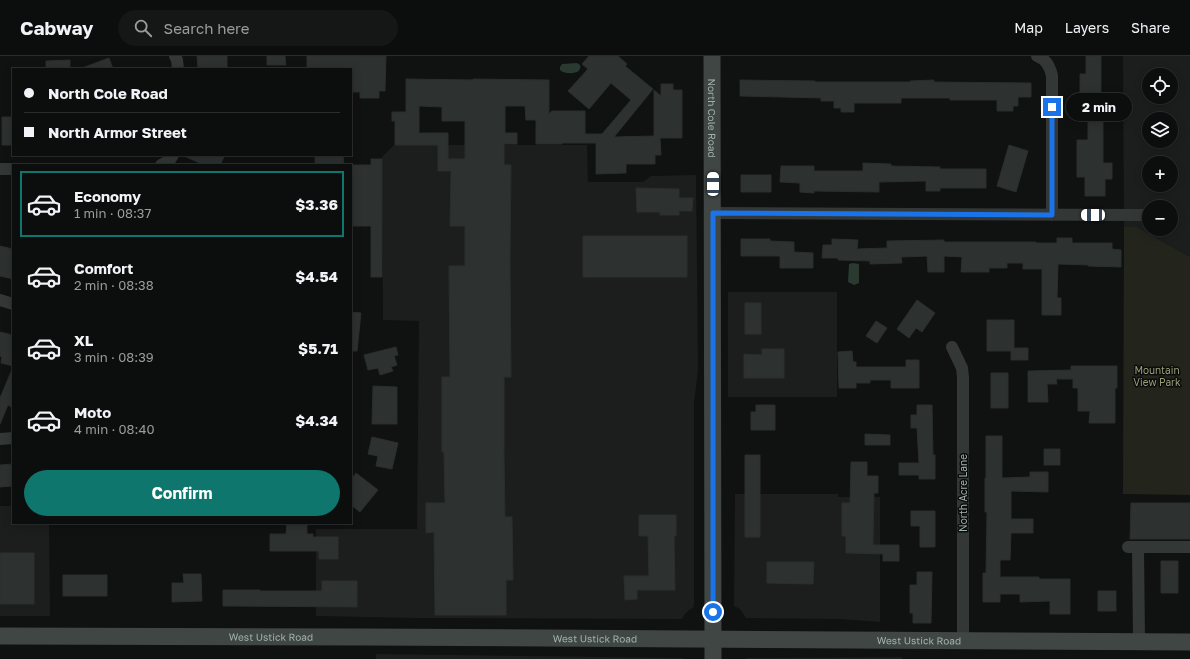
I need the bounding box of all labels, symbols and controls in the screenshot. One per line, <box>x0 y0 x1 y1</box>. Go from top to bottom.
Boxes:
search box <box>118 10 398 46</box>
text: Cabway <box>20 16 94 39</box>
icon: search <box>132 17 154 39</box>
text: Search here <box>164 19 249 37</box>
text: Map <box>1014 19 1043 36</box>
text: Layers <box>1065 19 1109 36</box>
text: Share <box>1131 19 1170 36</box>
map controls <box>1142 68 1178 236</box>
button: locate <box>1142 68 1178 104</box>
street label: North Cole Road <box>706 78 718 158</box>
text: North Cole Road <box>48 84 168 102</box>
callout: 2 min <box>1066 93 1132 121</box>
route end <box>1043 98 1061 116</box>
text: 2 min <box>1082 99 1116 115</box>
button: layers <box>1142 112 1178 148</box>
text: North Armor Street <box>48 123 187 141</box>
button: + <box>1142 156 1178 192</box>
car <box>707 172 719 196</box>
icon: car <box>26 186 62 222</box>
text: Economy <box>74 187 141 205</box>
text: $3.36 <box>295 195 338 213</box>
button: − <box>1142 200 1178 236</box>
text: 1 min · 08:37 <box>74 205 151 221</box>
car <box>1081 209 1105 221</box>
icon: car <box>26 258 62 294</box>
text: Comfort <box>74 259 133 277</box>
text: $4.54 <box>295 267 338 285</box>
text: 2 min · 08:38 <box>74 277 154 293</box>
icon: car <box>26 330 62 366</box>
text: XL <box>74 331 93 349</box>
text: $5.71 <box>298 339 338 357</box>
text: 3 min · 08:39 <box>74 349 154 365</box>
park label: Mountain View Park <box>1133 364 1181 388</box>
icon: car <box>26 402 62 438</box>
text: Moto <box>74 403 111 421</box>
text: $4.34 <box>295 411 338 429</box>
text: 4 min · 08:40 <box>74 421 154 437</box>
street label: North Acre Lane <box>957 454 969 532</box>
button: Confirm <box>24 470 340 516</box>
route start <box>704 603 722 621</box>
street label: West Ustick Road <box>229 631 313 643</box>
street label: West Ustick Road <box>553 632 637 645</box>
street label: West Ustick Road <box>877 634 961 647</box>

